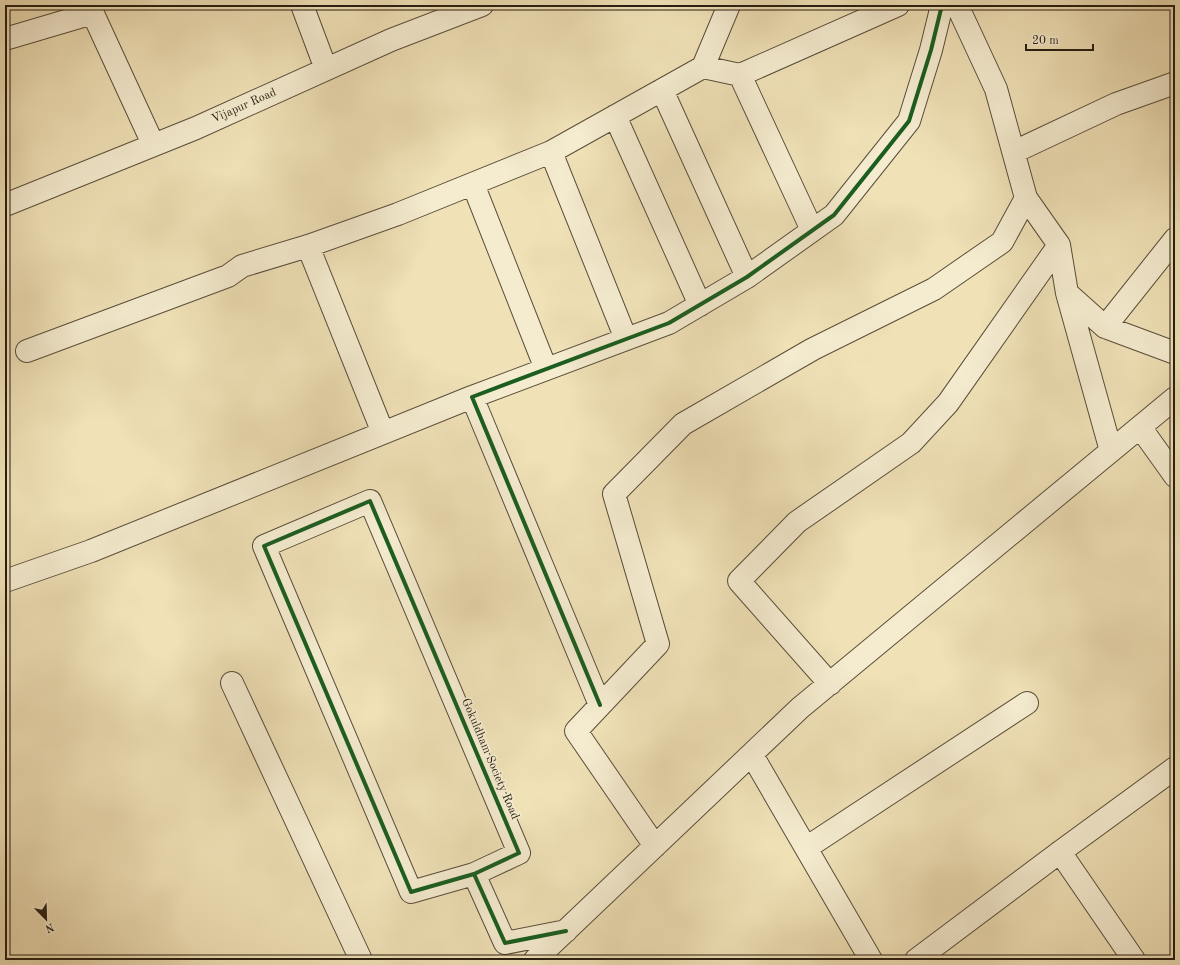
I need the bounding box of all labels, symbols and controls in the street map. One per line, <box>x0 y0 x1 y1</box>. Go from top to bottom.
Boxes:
scale bar <box>1026 26 1093 52</box>
text: 20 m <box>1032 35 1059 47</box>
street label: Vijapur Road <box>210 86 278 126</box>
street label: Gokuldham Society Road <box>459 697 521 821</box>
north arrow <box>26 899 66 939</box>
text: N <box>43 920 55 934</box>

